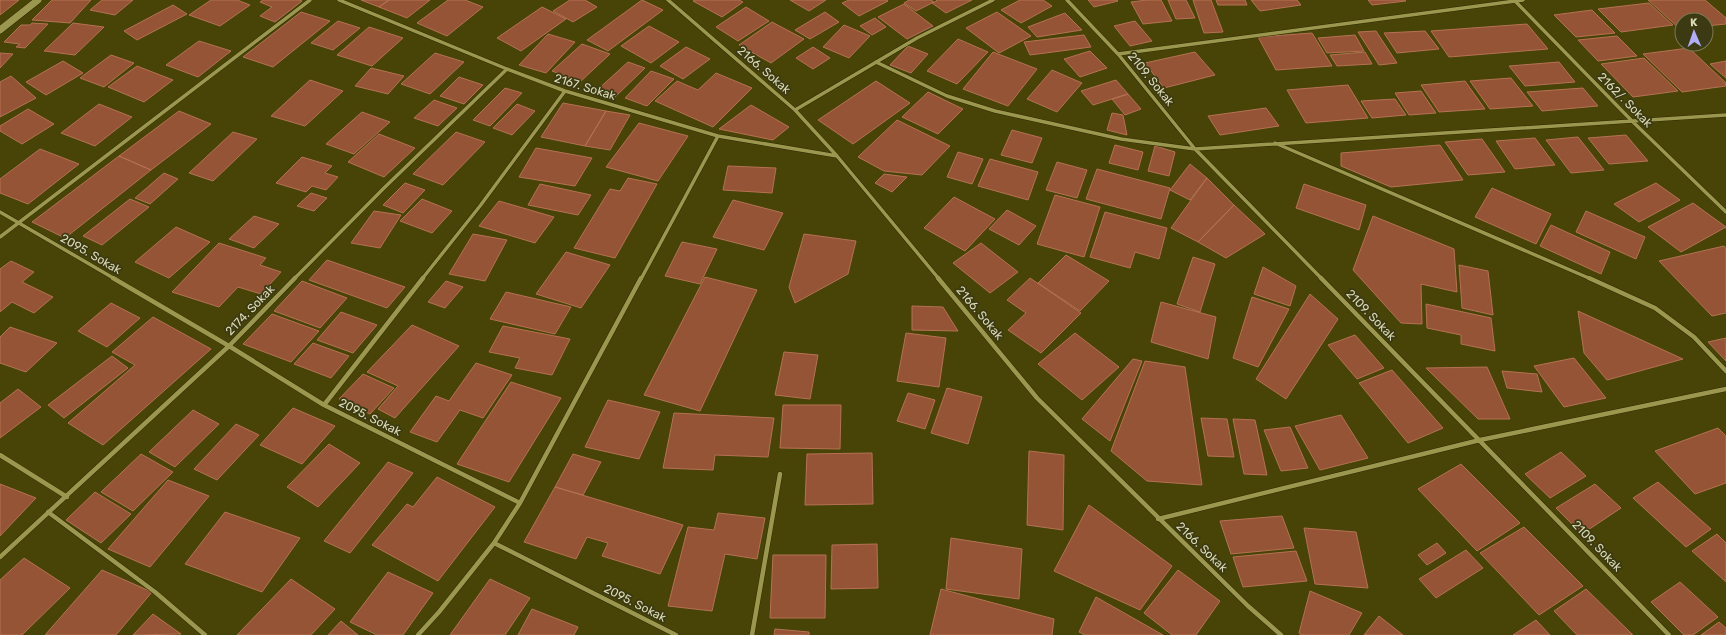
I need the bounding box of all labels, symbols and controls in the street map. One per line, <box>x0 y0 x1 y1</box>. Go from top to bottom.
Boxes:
north arrow <box>1674 12 1714 52</box>
text: K <box>1690 16 1698 29</box>
street label: 2166. Sokak <box>735 43 794 97</box>
street label: 2109. Sokak <box>1125 49 1178 109</box>
street label: 2162/. Sokak <box>1595 70 1656 131</box>
street label: 2167. Sokak <box>553 71 618 103</box>
street label: 2095. Sokak <box>58 231 125 277</box>
street label: 2174. Sokak <box>223 281 278 338</box>
street label: 2166. Sokak <box>953 283 1007 343</box>
street label: 2109. Sokak <box>1343 287 1399 344</box>
street label: 2095. Sokak <box>337 395 404 439</box>
street label: 2109. Sokak <box>1569 518 1625 575</box>
street label: 2166. Sokak <box>1173 519 1231 575</box>
street label: 2095. Sokak <box>602 581 669 625</box>

